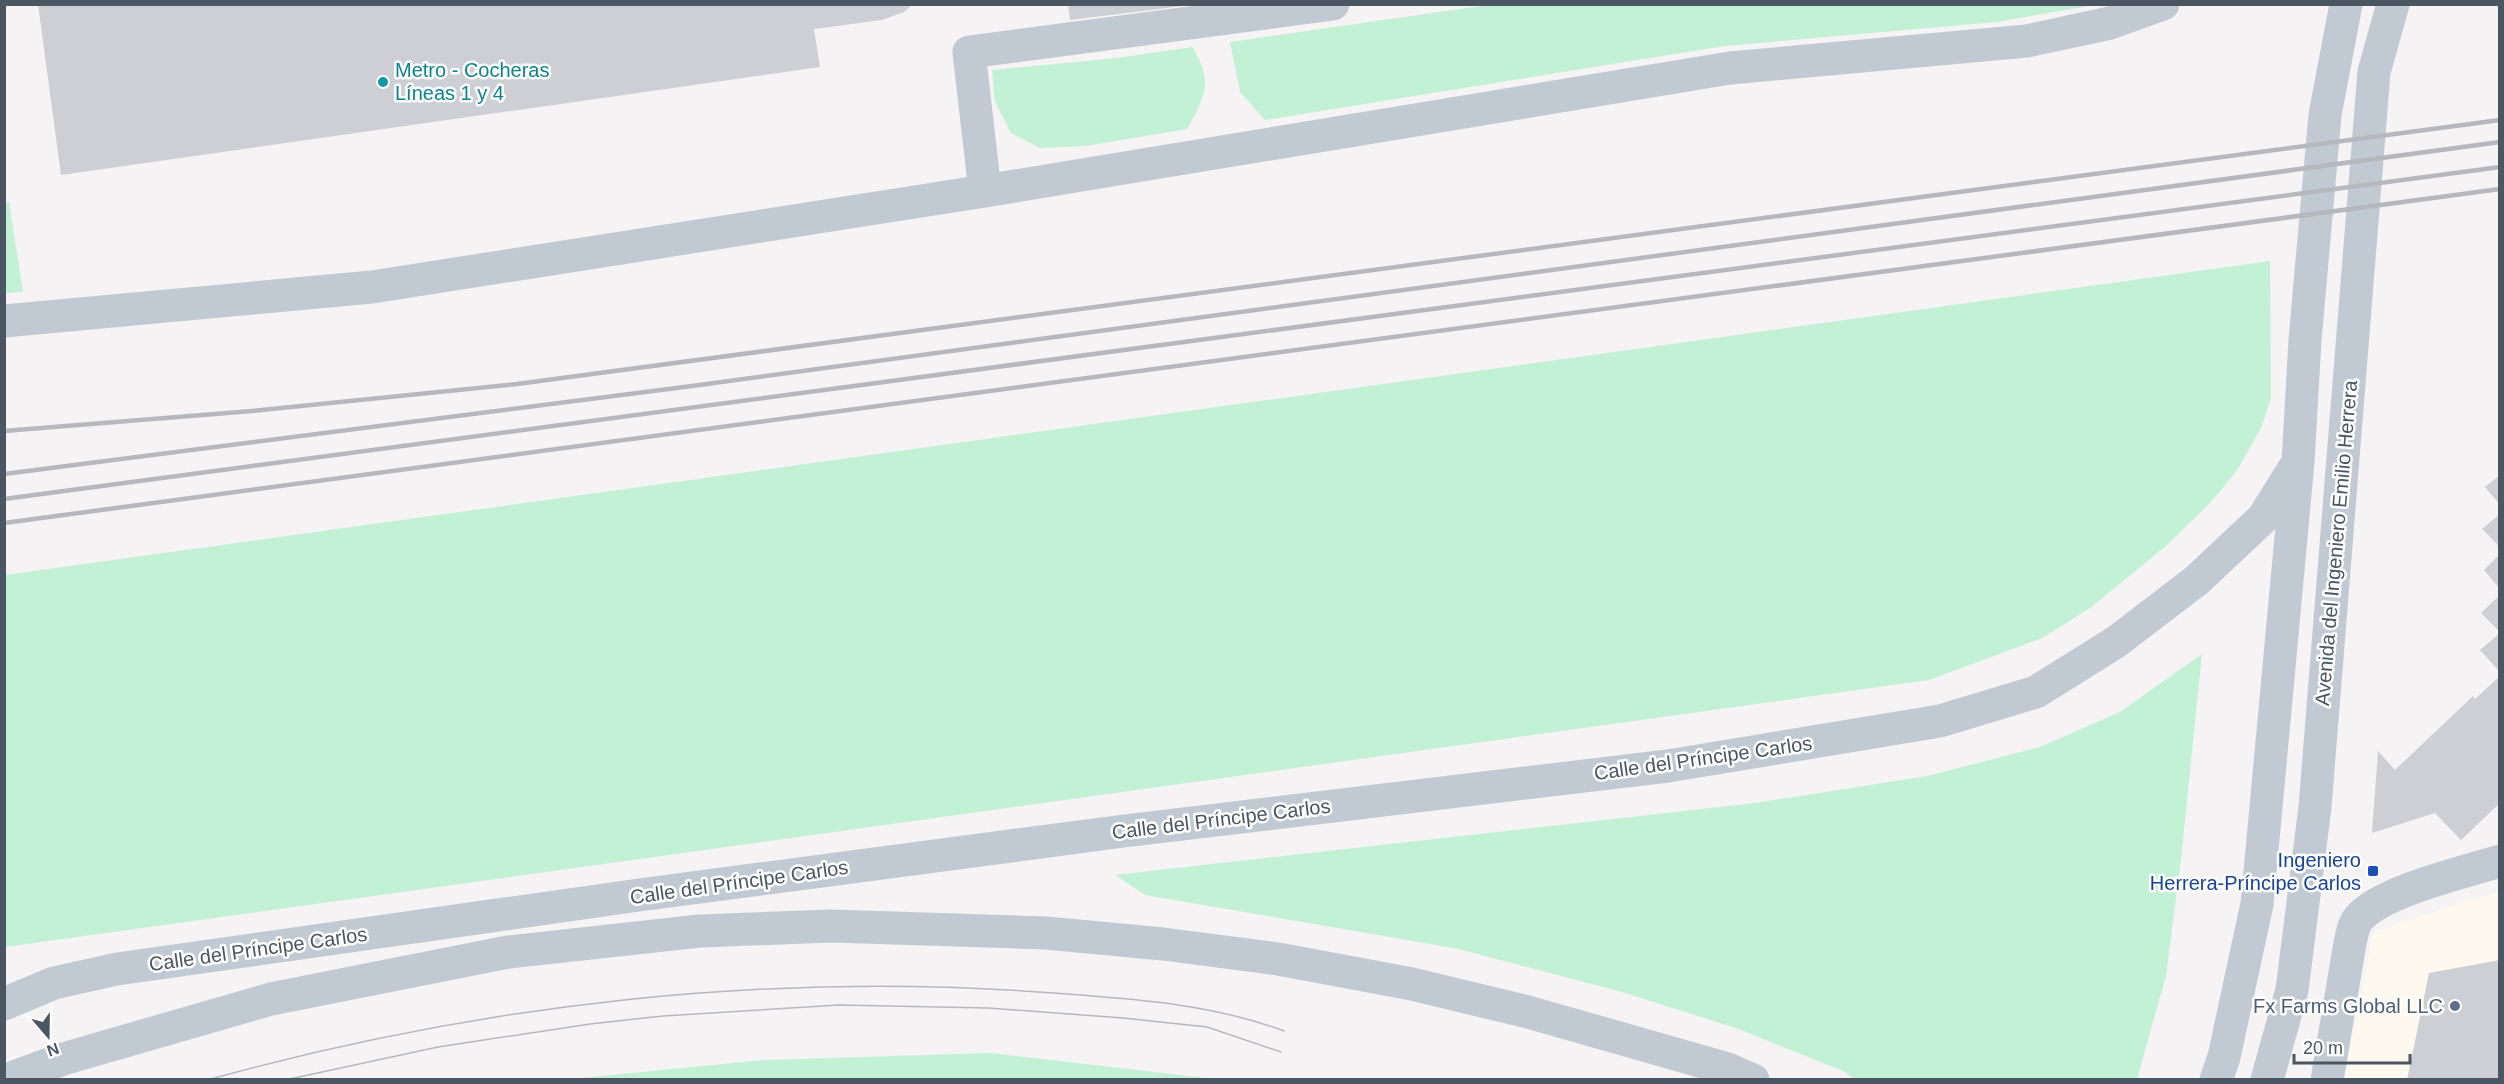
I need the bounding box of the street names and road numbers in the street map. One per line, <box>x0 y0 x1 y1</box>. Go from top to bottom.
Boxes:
street label: Avenida del Ingeniero Emilio Herrera <box>2311 379 2361 707</box>
street label: Calle del Príncipe Carlos <box>1592 732 1814 784</box>
street label: Calle del Príncipe Carlos <box>1110 795 1332 843</box>
street label: Calle del Príncipe Carlos <box>628 856 850 908</box>
street label: Calle del Príncipe Carlos <box>147 923 369 975</box>

